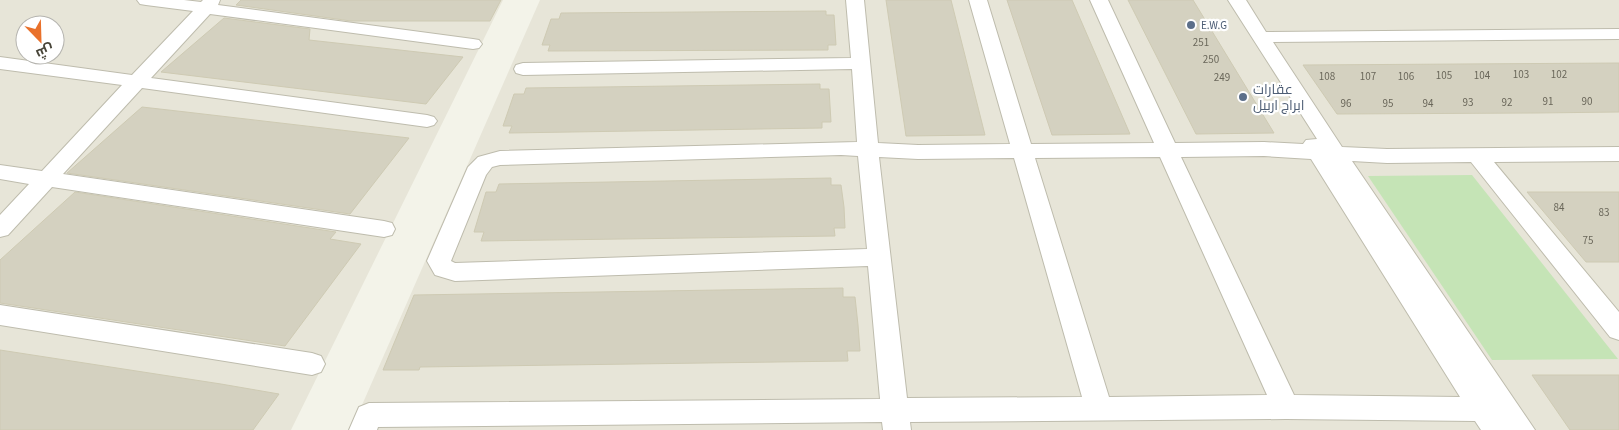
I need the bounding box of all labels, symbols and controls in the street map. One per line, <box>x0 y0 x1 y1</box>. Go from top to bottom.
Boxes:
north arrow <box>15 15 65 65</box>
place label: E.W.G <box>1201 18 1227 33</box>
marker: E.W.G <box>1185 19 1197 31</box>
house number: 251 <box>1193 35 1209 50</box>
text: ش <box>32 38 57 64</box>
house number: 250 <box>1203 52 1219 67</box>
house number: 103 <box>1513 67 1529 82</box>
house number: 102 <box>1551 67 1567 82</box>
house number: 105 <box>1436 68 1452 83</box>
house number: 104 <box>1474 68 1491 83</box>
house number: 108 <box>1319 69 1336 84</box>
house number: 107 <box>1360 69 1376 84</box>
house number: 106 <box>1398 69 1415 84</box>
house number: 249 <box>1214 70 1230 85</box>
place label: عقارات ابراج اربیل <box>1253 80 1304 116</box>
marker: عقارات ابراج اربیل <box>1237 91 1249 103</box>
house number: 91 <box>1543 94 1553 109</box>
house number: 90 <box>1582 94 1592 109</box>
house number: 93 <box>1463 95 1473 110</box>
house number: 92 <box>1502 95 1512 110</box>
house number: 96 <box>1341 96 1352 111</box>
house number: 95 <box>1383 96 1393 111</box>
house number: 94 <box>1423 96 1434 111</box>
house number: 84 <box>1554 200 1565 215</box>
house number: 83 <box>1599 205 1609 220</box>
house number: 75 <box>1583 233 1593 248</box>

